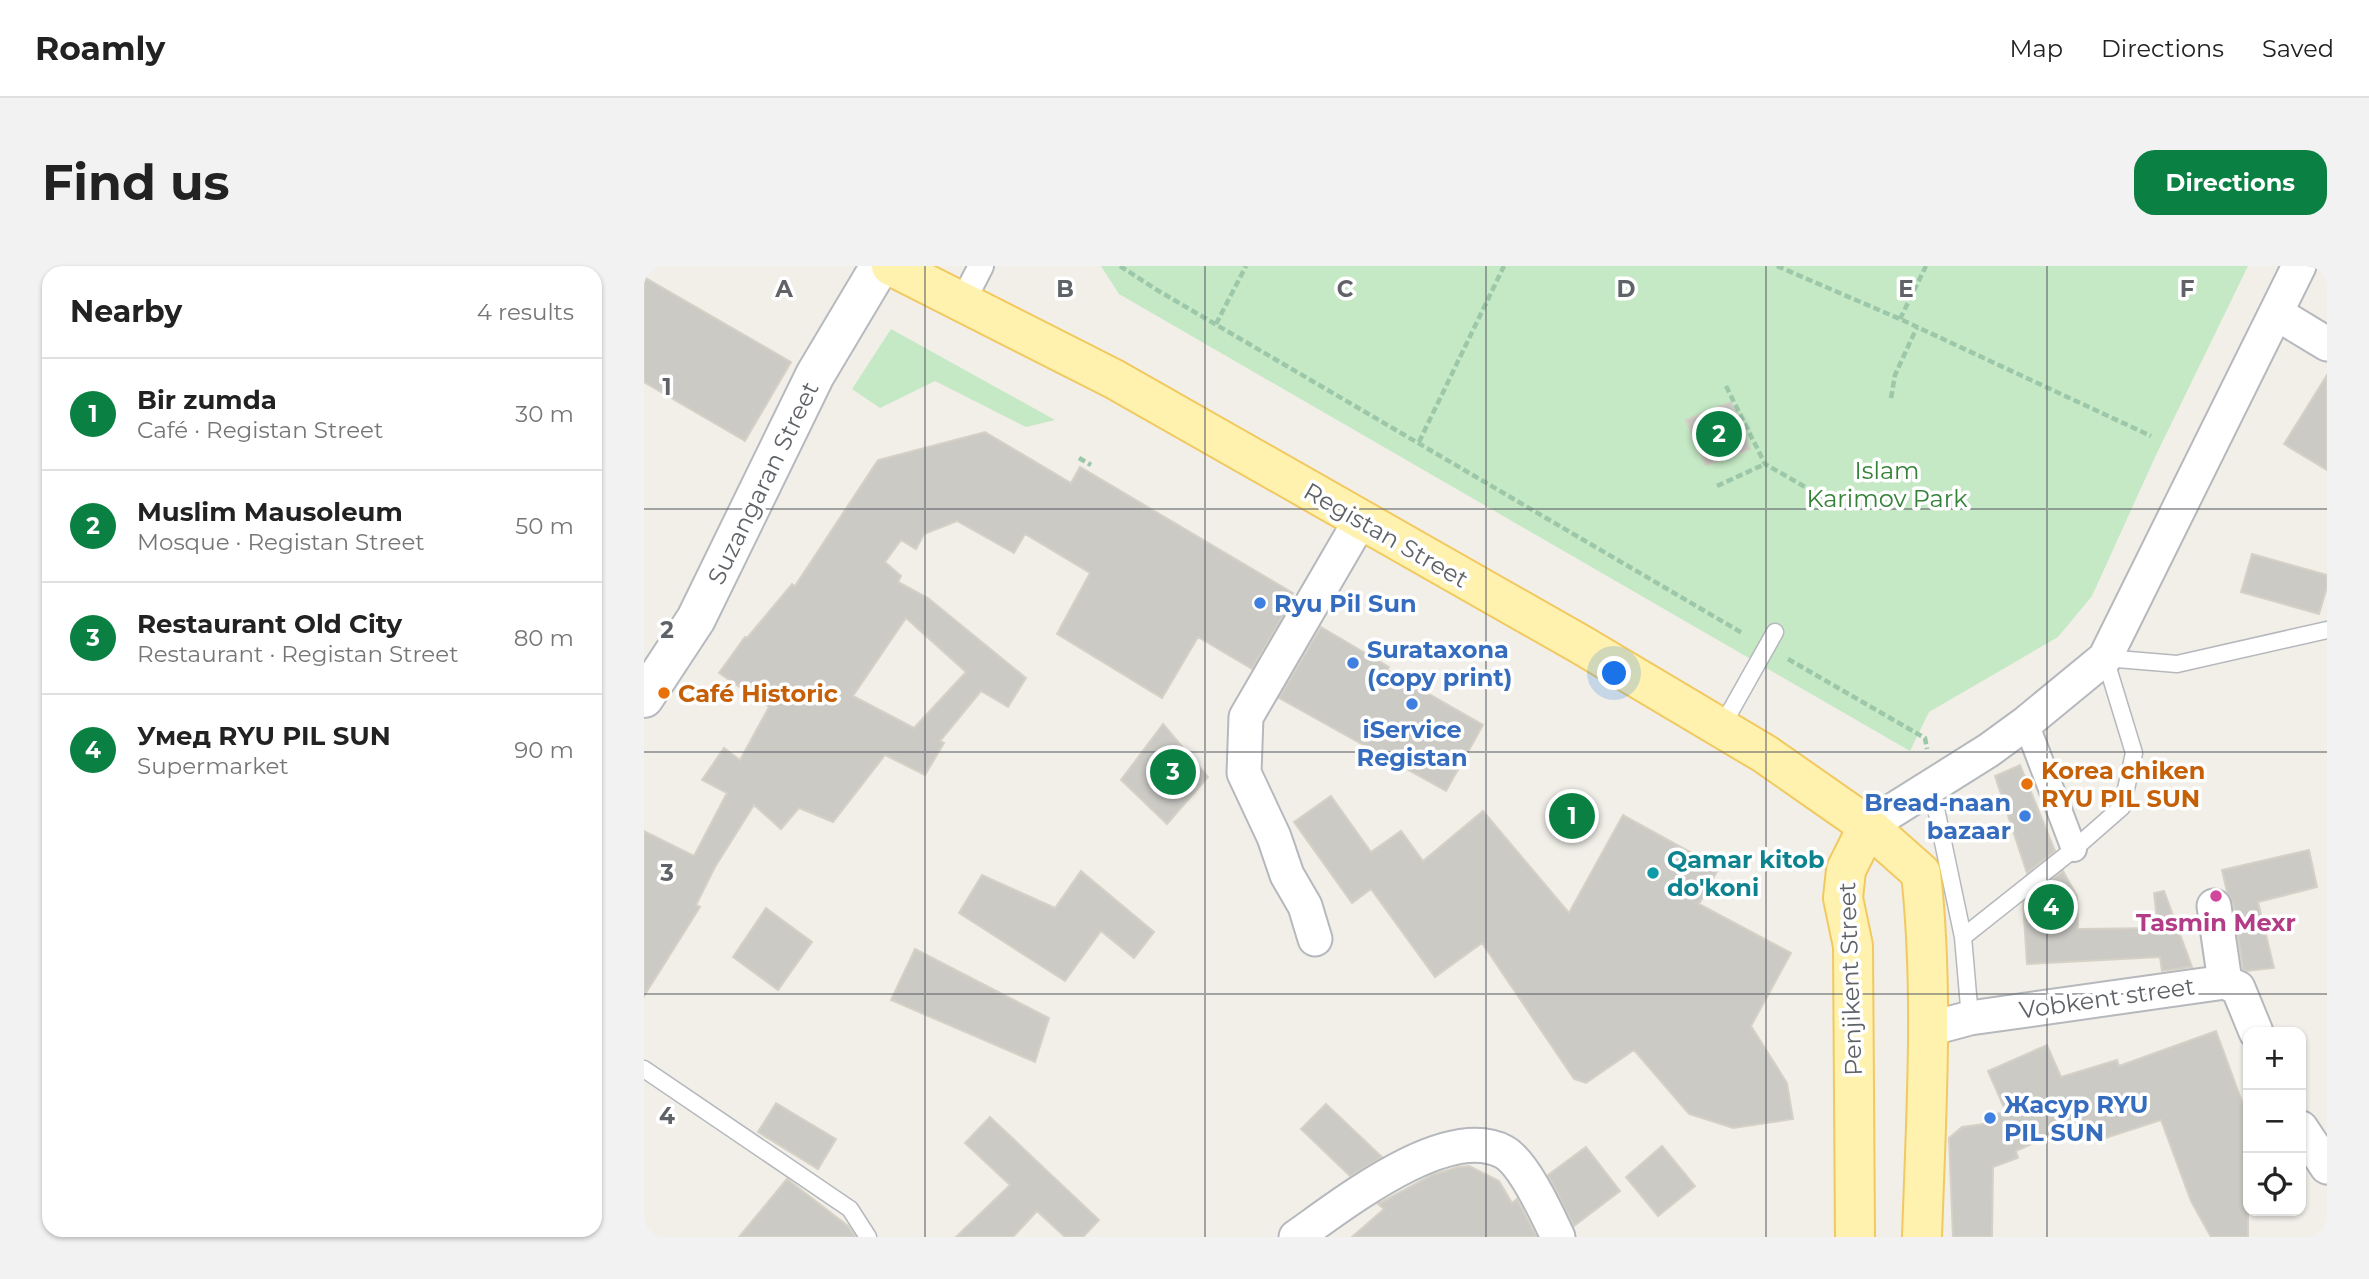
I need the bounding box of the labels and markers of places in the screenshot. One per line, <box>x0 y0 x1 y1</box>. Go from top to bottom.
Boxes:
pin: 2 <box>1696 408 1742 460</box>
place label: Ryu Pil Sun <box>1274 589 1416 618</box>
marker: Ryu Pil Sun <box>1252 595 1268 611</box>
place label: Surataxona (copy print) <box>1367 635 1512 692</box>
marker: Surataxona (copy print) <box>1345 655 1361 671</box>
place label: Café Historic <box>678 679 838 708</box>
marker: Café Historic <box>656 685 672 701</box>
marker: iService Registan <box>1404 696 1420 712</box>
place label: iService Registan <box>1357 715 1467 772</box>
pin: 3 <box>1150 746 1196 798</box>
place label: Korea chiken RYU PIL SUN <box>2041 756 2205 813</box>
marker: Korea chiken RYU PIL SUN <box>2019 776 2035 792</box>
place label: Bread-naan bazaar <box>1864 788 2011 845</box>
pin: 1 <box>1549 790 1595 842</box>
marker: Bread-naan bazaar <box>2017 808 2033 824</box>
place label: Qamar kitob do'koni <box>1667 845 1824 902</box>
marker: Qamar kitob do'koni <box>1645 865 1661 881</box>
pin: 4 <box>2028 881 2074 933</box>
marker: Tasmin Mexr <box>2208 888 2224 904</box>
place label: Tasmin Mexr <box>2136 908 2296 937</box>
place label: Жасур RYU PIL SUN <box>2004 1090 2148 1147</box>
marker: Жасур RYU PIL SUN <box>1982 1110 1998 1126</box>

